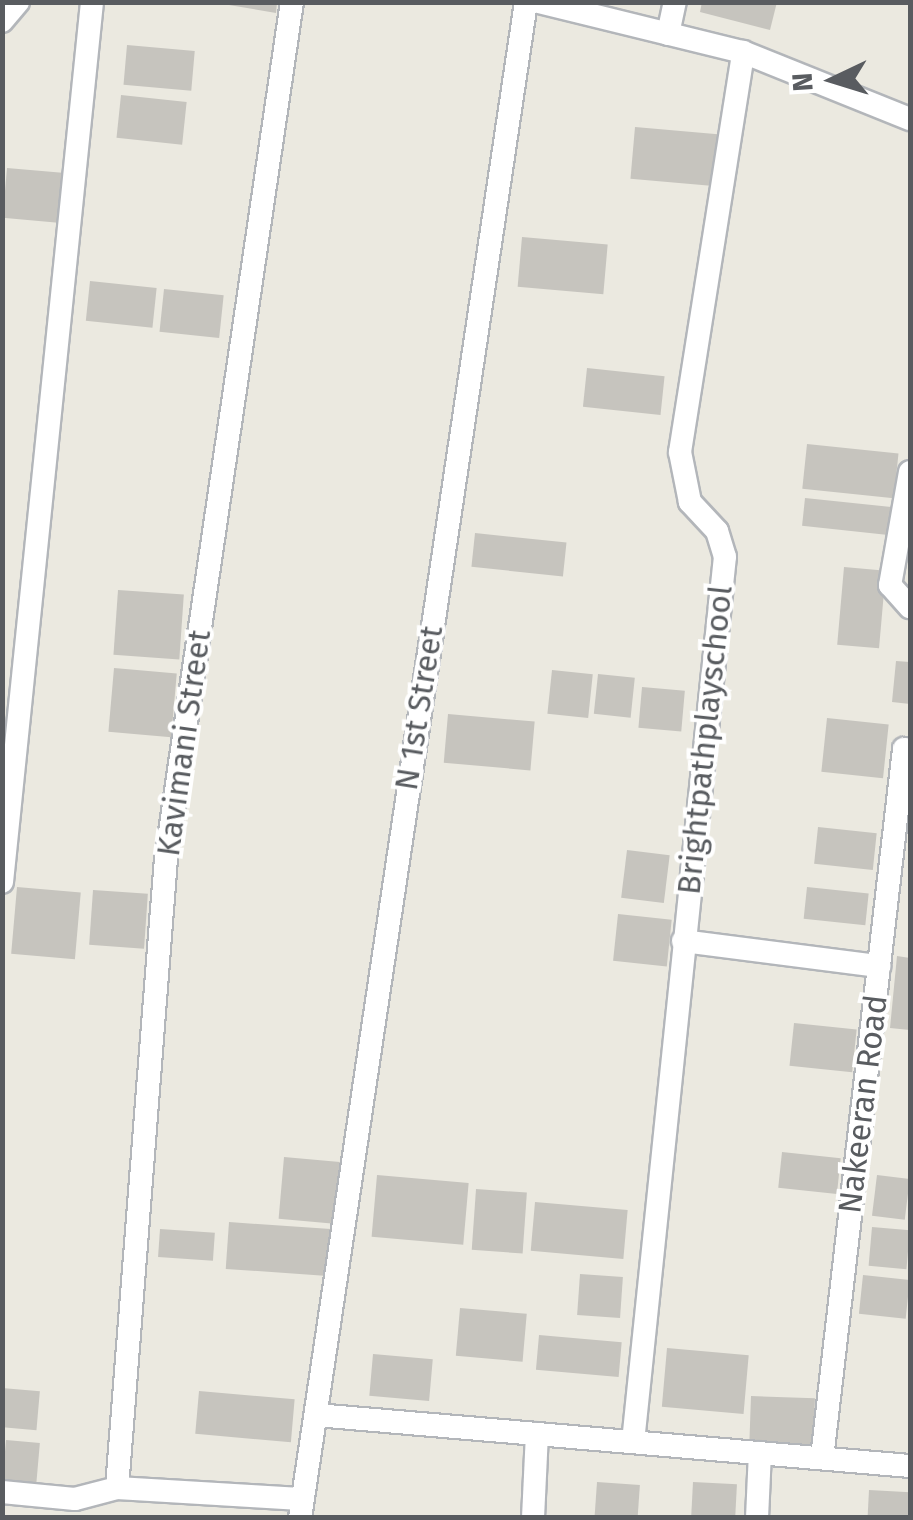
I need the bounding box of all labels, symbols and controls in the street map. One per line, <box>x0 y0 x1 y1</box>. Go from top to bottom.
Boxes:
north arrow <box>783 30 883 130</box>
text: N <box>785 72 820 93</box>
street label: Brightpathplayschool <box>670 584 740 896</box>
street label: N 1st Street <box>387 623 451 793</box>
street label: Kavimani Street <box>149 627 219 859</box>
street label: Nakeeran Road <box>831 993 895 1215</box>

